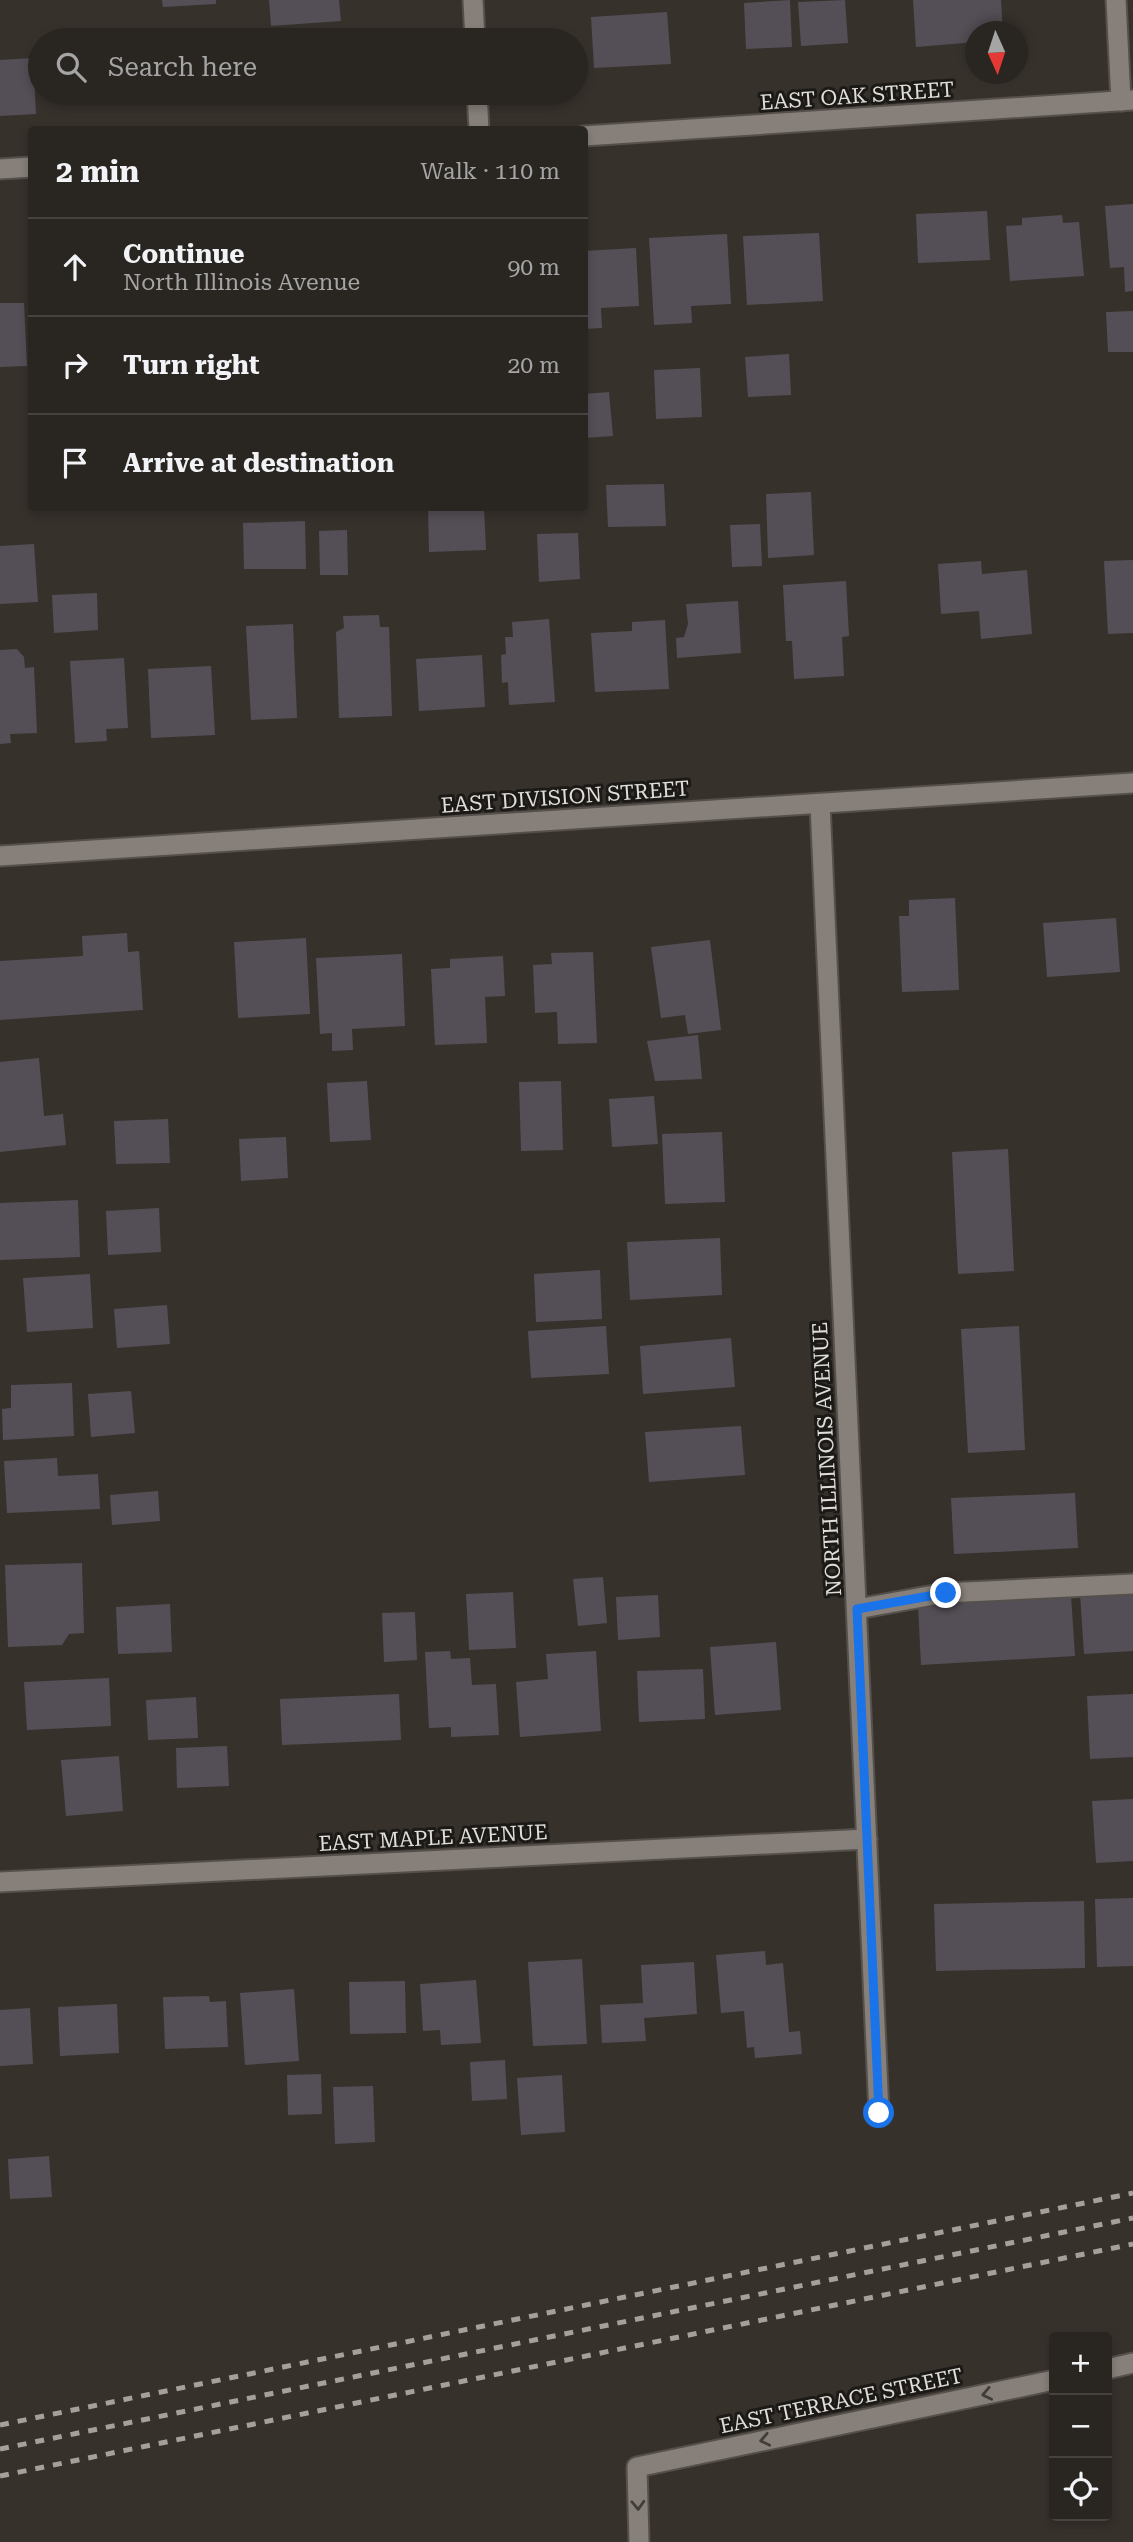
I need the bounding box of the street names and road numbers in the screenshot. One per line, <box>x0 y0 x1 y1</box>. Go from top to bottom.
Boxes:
street label: EAST OAK STREET <box>759 77 955 115</box>
street label: EAST DIVISION STREET <box>440 776 690 818</box>
street label: NORTH ILLINOIS AVENUE <box>808 1321 846 1597</box>
street label: EAST MAPLE AVENUE <box>318 1820 548 1856</box>
street label: EAST TERRACE STREET <box>717 2363 965 2439</box>

